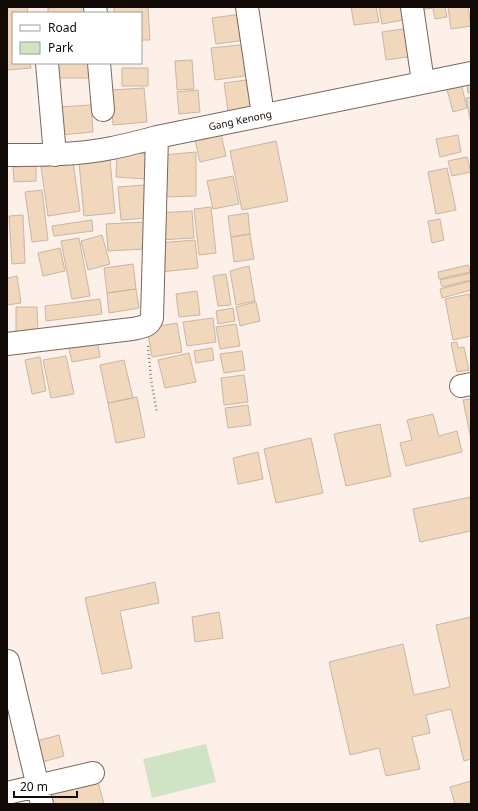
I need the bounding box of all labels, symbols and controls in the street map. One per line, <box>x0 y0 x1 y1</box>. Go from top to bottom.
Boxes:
legend <box>12 12 142 64</box>
text: Road <box>48 19 77 36</box>
text: Park <box>48 39 74 56</box>
street label: Gang Kenong <box>207 106 273 134</box>
scale bar <box>14 773 77 799</box>
text: 20 m <box>20 778 48 795</box>

